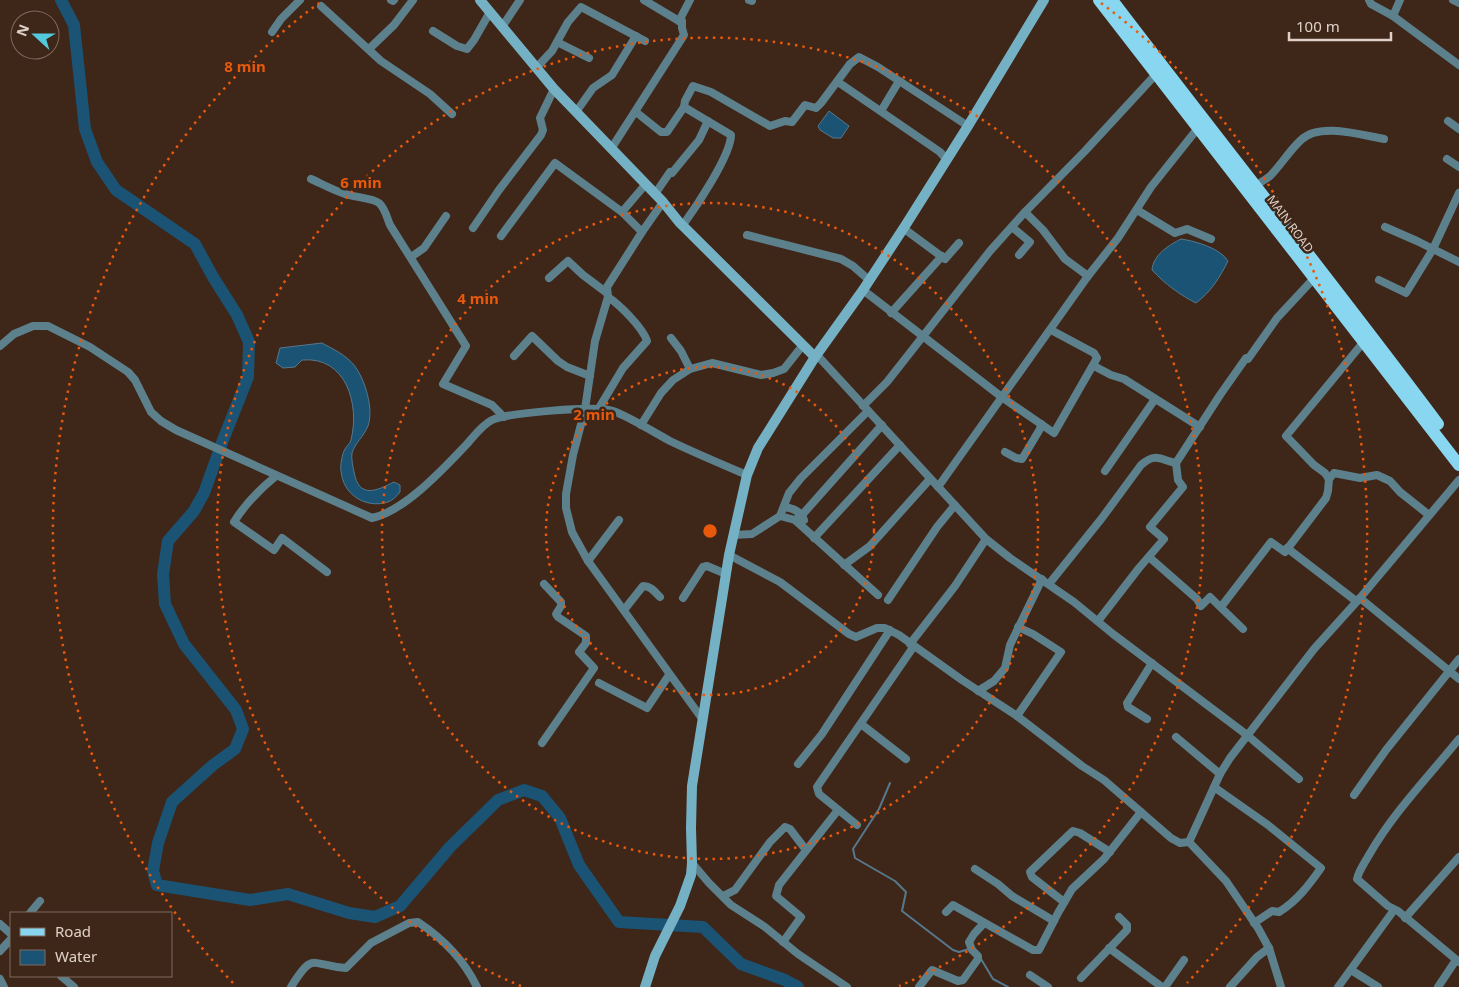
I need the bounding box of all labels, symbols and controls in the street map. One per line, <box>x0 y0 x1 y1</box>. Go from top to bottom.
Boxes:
north arrow <box>10 10 60 60</box>
scale bar <box>1289 10 1392 42</box>
text: 100 m <box>1296 16 1340 36</box>
text: N <box>11 21 33 39</box>
text: 8 min <box>224 56 266 76</box>
text: 6 min <box>340 172 382 192</box>
street label: MAIN ROAD <box>1263 191 1318 256</box>
text: 4 min <box>457 288 499 308</box>
text: 2 min <box>573 404 615 424</box>
centre of rings <box>701 522 719 540</box>
legend <box>10 912 172 977</box>
text: Road <box>55 921 91 941</box>
text: Water <box>55 946 97 966</box>

